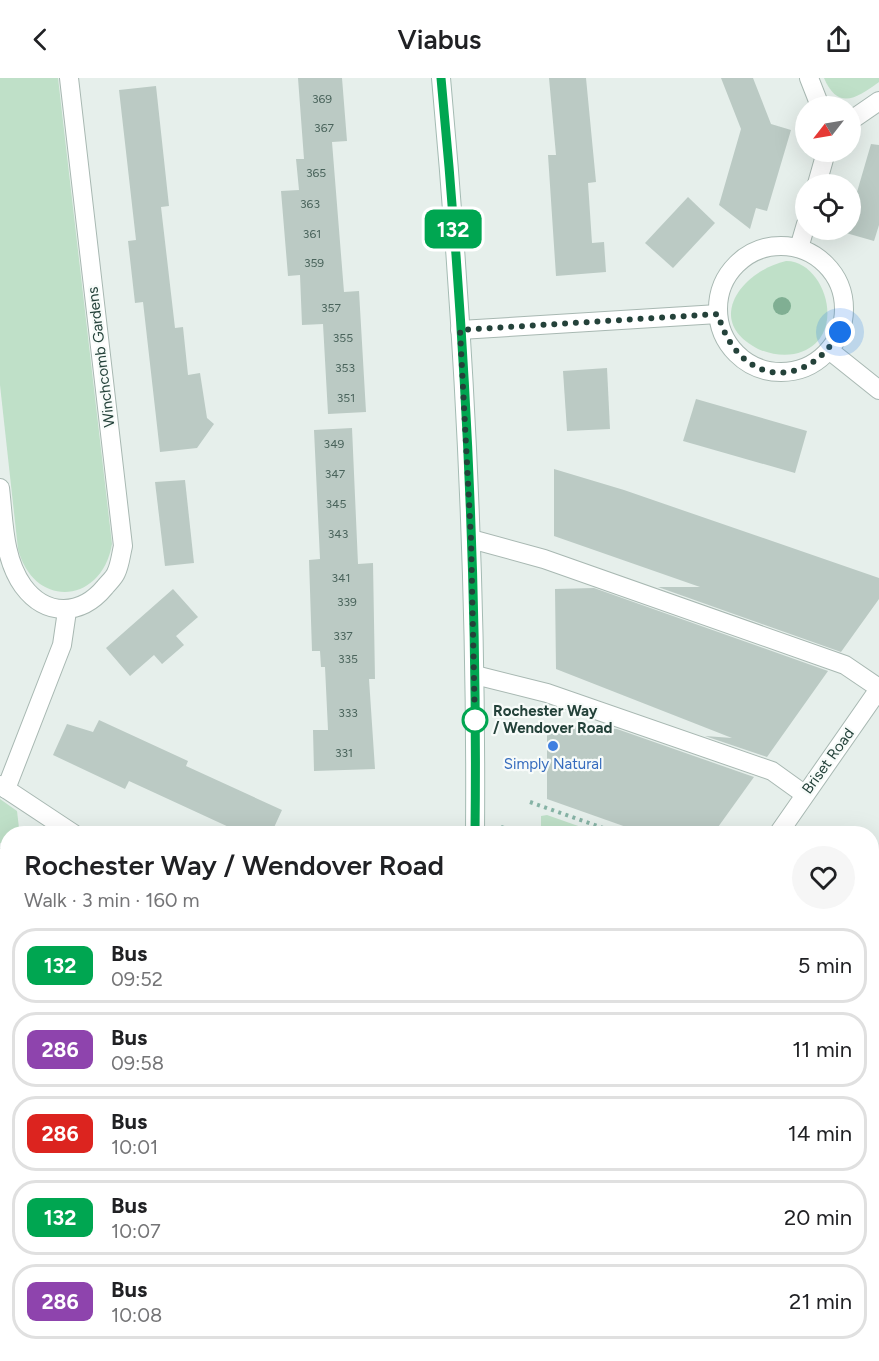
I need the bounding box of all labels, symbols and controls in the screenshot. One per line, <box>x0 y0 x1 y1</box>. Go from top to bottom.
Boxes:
icon: back <box>24 23 57 56</box>
text: Viabus <box>398 23 481 56</box>
icon: share <box>822 23 855 56</box>
house number: 369 <box>312 92 332 106</box>
north arrow <box>795 96 861 162</box>
map controls <box>795 96 861 240</box>
house number: 367 <box>314 121 334 135</box>
house number: 365 <box>306 166 326 180</box>
button: locate <box>795 174 861 240</box>
house number: 363 <box>300 197 320 211</box>
line badge: 132 <box>418 210 488 248</box>
text: 132 <box>437 217 469 242</box>
house number: 361 <box>303 227 321 241</box>
house number: 359 <box>304 256 324 270</box>
street label: Winchcomb Gardens <box>83 286 119 428</box>
house number: 357 <box>321 301 341 315</box>
your location <box>825 317 855 347</box>
house number: 355 <box>333 331 353 345</box>
house number: 353 <box>335 361 355 375</box>
house number: 351 <box>337 391 355 405</box>
house number: 349 <box>324 437 345 451</box>
house number: 347 <box>325 467 346 481</box>
house number: 345 <box>326 497 347 511</box>
house number: 343 <box>328 527 348 541</box>
house number: 341 <box>332 571 350 585</box>
house number: 339 <box>337 595 357 609</box>
house number: 337 <box>333 629 353 643</box>
house number: 335 <box>338 652 358 666</box>
place label: Rochester Way / Wendover Road <box>493 702 612 737</box>
house number: 333 <box>338 706 358 720</box>
marker: Rochester Way / Wendover Road <box>462 707 488 733</box>
street label: Briset Road <box>798 725 858 797</box>
marker: Simply Natural <box>546 739 560 753</box>
house number: 331 <box>335 746 353 760</box>
place label: Simply Natural <box>504 755 602 773</box>
button: heart <box>792 846 855 909</box>
text: Rochester Way / Wendover Road <box>24 848 444 882</box>
text: Walk · 3 min · 160 m <box>24 888 200 912</box>
text: Bus <box>111 940 147 967</box>
text: 5 min <box>798 952 852 979</box>
text: 132 <box>44 953 76 978</box>
text: 09:52 <box>111 967 163 991</box>
text: Bus <box>111 1024 147 1051</box>
text: 11 min <box>792 1036 852 1063</box>
text: 286 <box>41 1037 79 1062</box>
text: 09:58 <box>111 1051 164 1075</box>
text: Bus <box>111 1108 147 1135</box>
text: 14 min <box>788 1120 852 1147</box>
text: 286 <box>41 1121 79 1146</box>
text: 10:01 <box>111 1135 158 1159</box>
text: Bus <box>111 1192 147 1219</box>
text: 20 min <box>784 1204 852 1231</box>
text: 132 <box>44 1205 76 1230</box>
text: 10:07 <box>111 1219 161 1243</box>
text: Bus <box>111 1276 147 1303</box>
text: 21 min <box>789 1288 852 1315</box>
text: 286 <box>41 1289 79 1314</box>
text: 10:08 <box>111 1303 162 1327</box>

